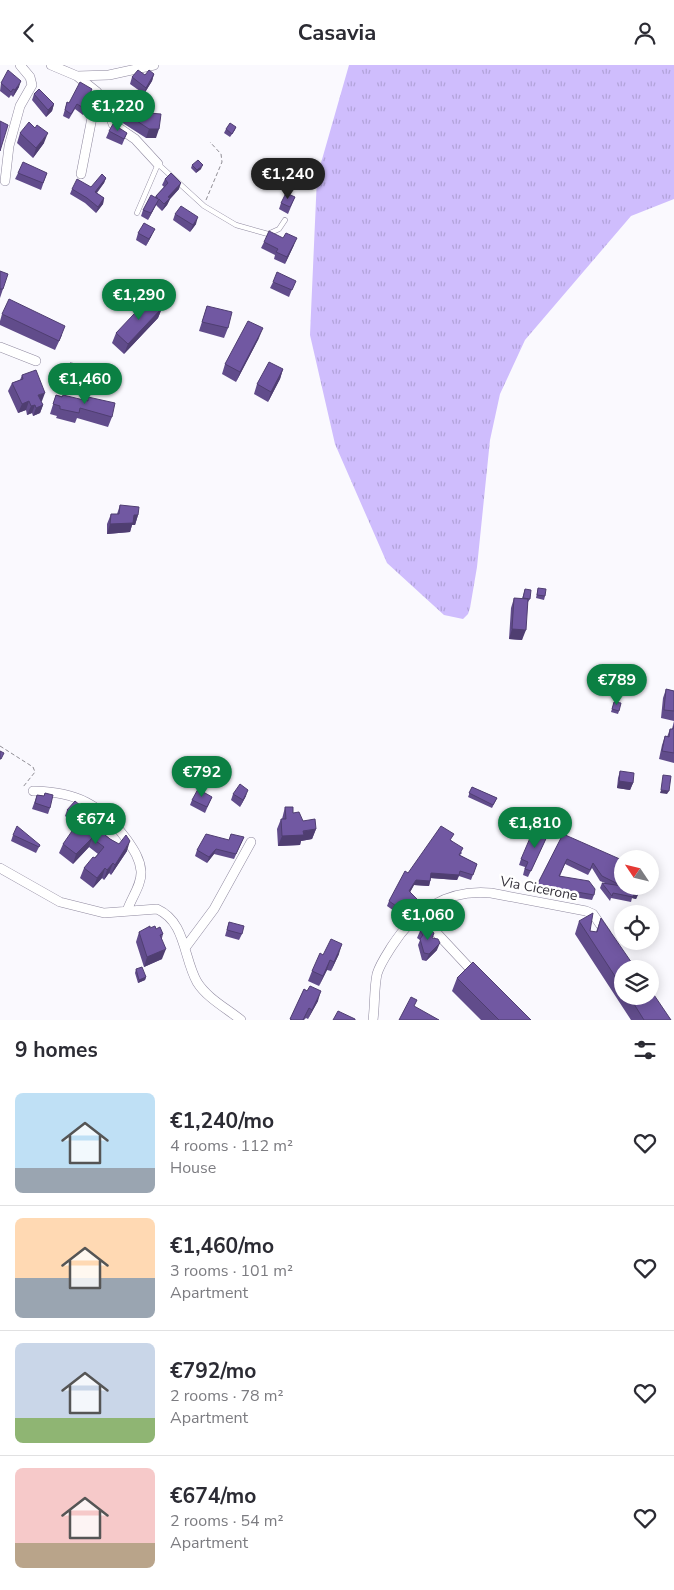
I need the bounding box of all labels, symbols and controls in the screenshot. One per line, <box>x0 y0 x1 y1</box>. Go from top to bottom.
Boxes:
text: Casavia <box>298 18 376 48</box>
icon: back <box>15 19 43 47</box>
icon: person <box>631 19 659 47</box>
pin: €1,220 <box>77 89 159 132</box>
text: €1,220 <box>92 95 144 117</box>
pin: €1,240 <box>247 157 329 200</box>
text: €1,240 <box>262 163 314 185</box>
pin: €1,290 <box>98 279 180 321</box>
text: €1,290 <box>113 284 165 306</box>
pin: €1,460 <box>44 363 126 405</box>
text: €1,460 <box>59 368 111 390</box>
pin: €789 <box>587 663 647 706</box>
text: €789 <box>598 669 636 691</box>
pin: €792 <box>172 755 232 798</box>
text: €792 <box>183 761 221 783</box>
pin: €674 <box>66 803 126 845</box>
pin: €1,810 <box>494 807 576 849</box>
text: €674 <box>77 808 115 830</box>
text: €1,810 <box>509 812 561 834</box>
north arrow <box>614 850 659 895</box>
map controls <box>614 850 659 1005</box>
street label: Via Cicerone <box>498 871 579 905</box>
pin: €1,060 <box>387 899 469 941</box>
text: €1,060 <box>402 904 454 926</box>
button: locate <box>614 905 659 950</box>
button: layers <box>614 960 659 1005</box>
text: 9 homes <box>15 1036 98 1064</box>
icon: filters <box>631 1036 659 1064</box>
text: €1,240/mo <box>170 1107 274 1135</box>
icon: home <box>55 1113 115 1173</box>
icon: heart <box>631 1129 659 1157</box>
text: 4 rooms · 112 m² <box>170 1135 293 1157</box>
text: House <box>170 1157 216 1179</box>
text: €1,460/mo <box>170 1232 274 1260</box>
icon: home <box>55 1238 115 1298</box>
icon: heart <box>631 1254 659 1282</box>
text: 3 rooms · 101 m² <box>170 1260 293 1282</box>
text: Apartment <box>170 1282 248 1304</box>
text: €792/mo <box>170 1357 256 1385</box>
icon: home <box>55 1363 115 1423</box>
icon: heart <box>631 1379 659 1407</box>
text: 2 rooms · 78 m² <box>170 1385 283 1407</box>
text: Apartment <box>170 1407 248 1429</box>
text: €674/mo <box>170 1482 256 1510</box>
icon: home <box>55 1488 115 1548</box>
icon: heart <box>631 1504 659 1532</box>
text: 2 rooms · 54 m² <box>170 1510 283 1532</box>
text: Apartment <box>170 1532 248 1554</box>

